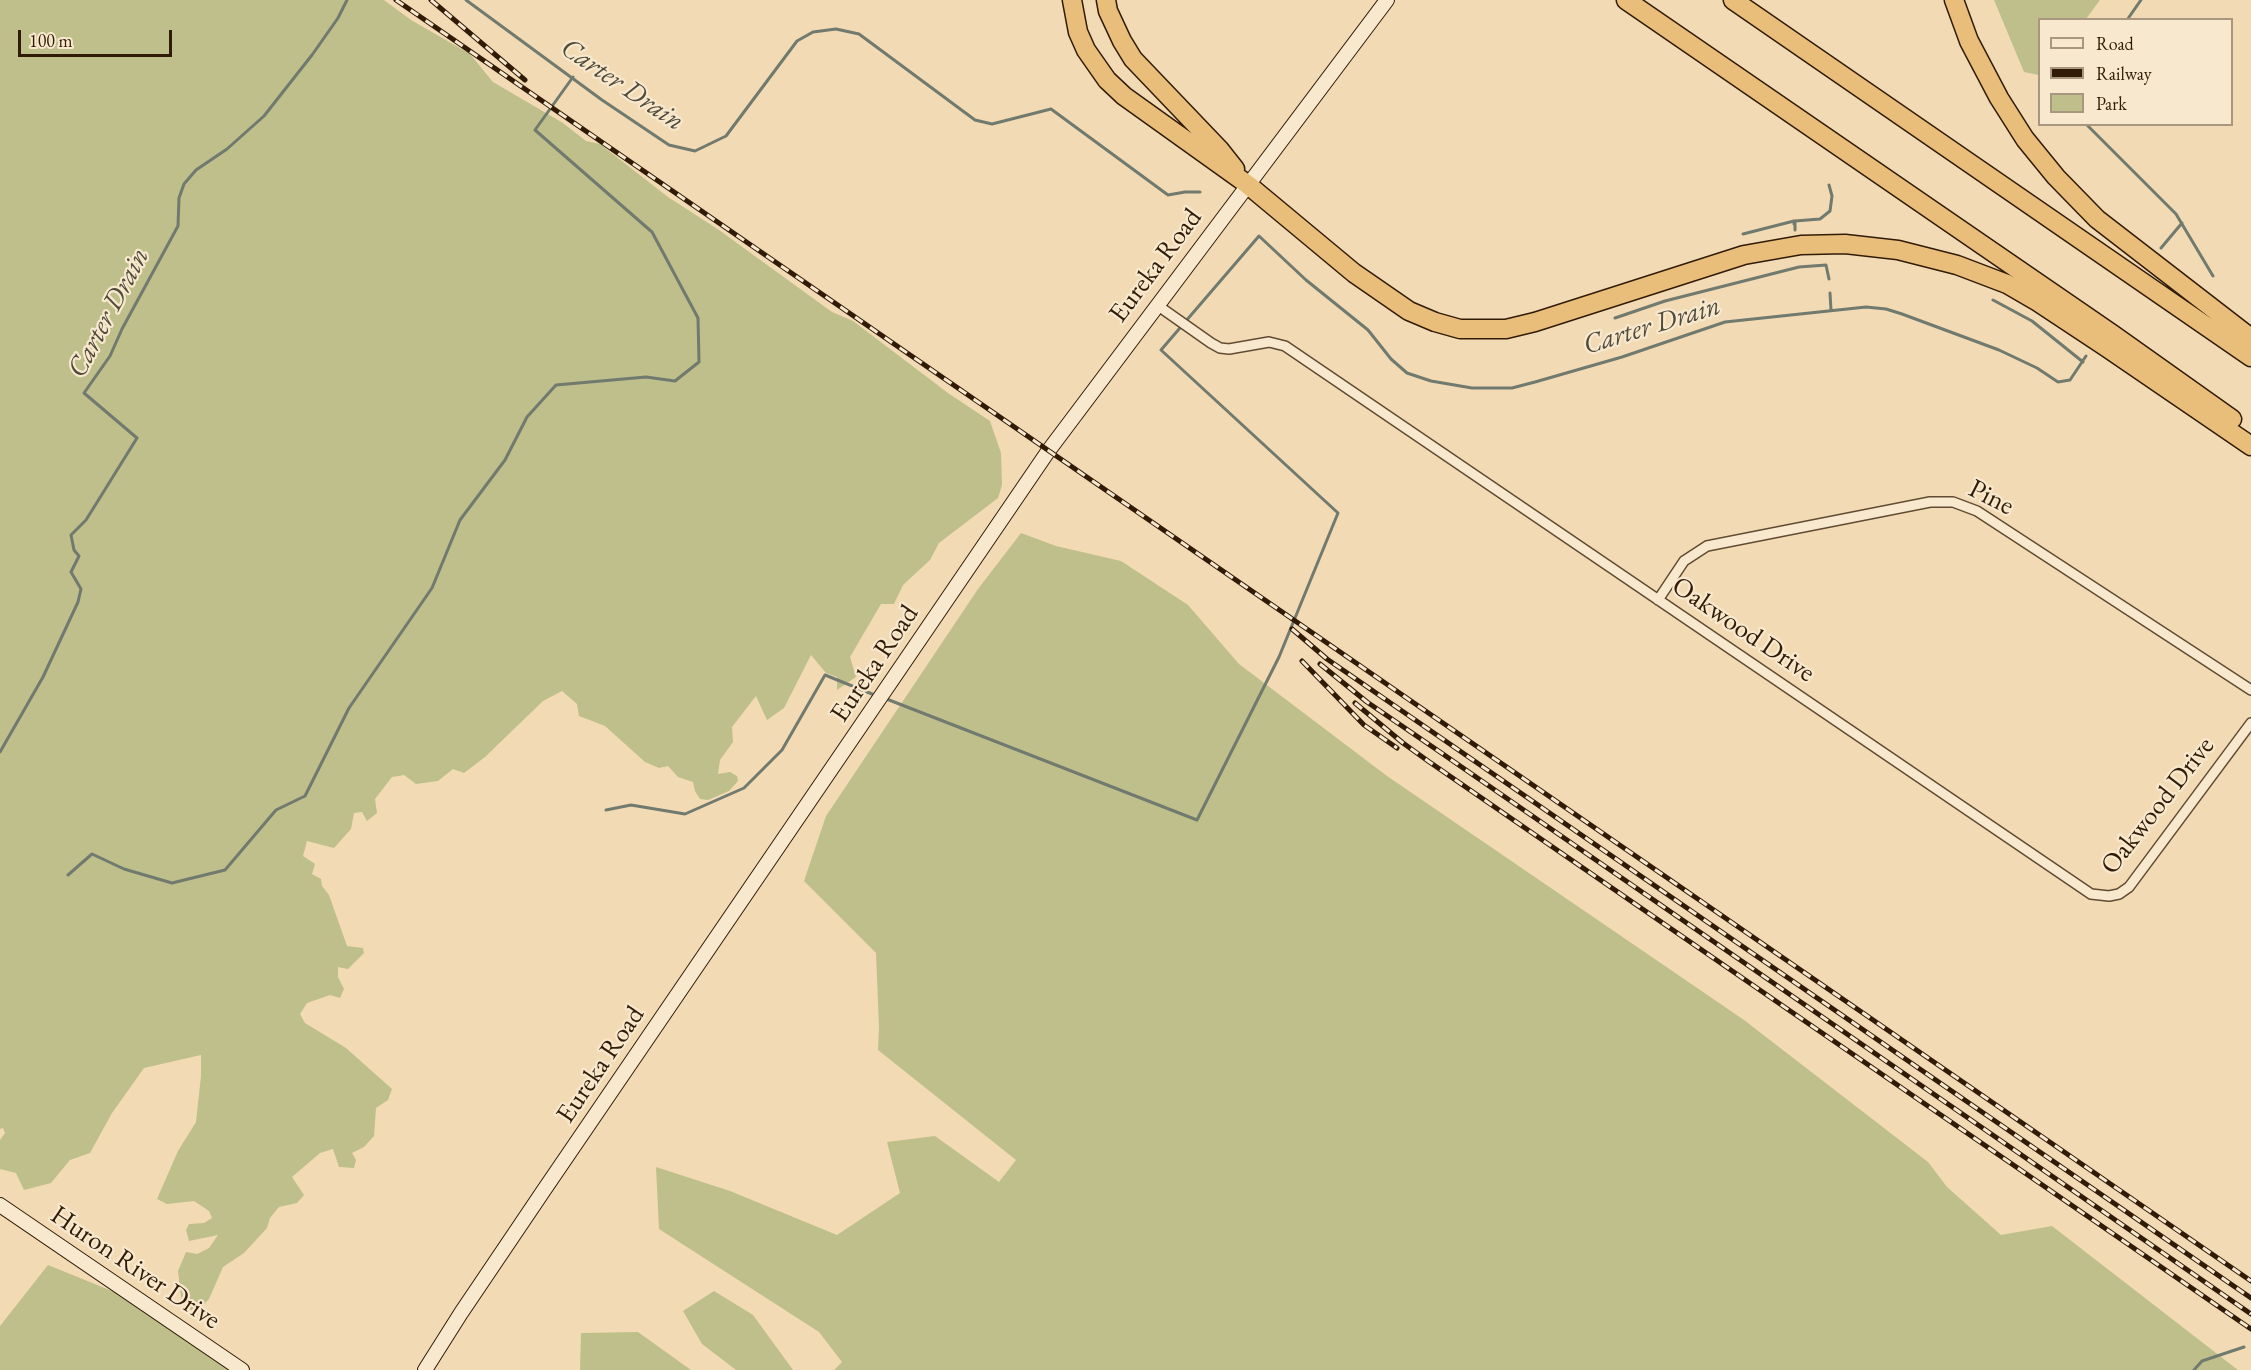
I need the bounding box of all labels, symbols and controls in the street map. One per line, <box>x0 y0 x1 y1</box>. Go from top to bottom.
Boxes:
scale bar <box>21 18 176 56</box>
legend <box>2038 18 2233 126</box>
text: 100 m <box>29 29 73 52</box>
water label: Carter Drain <box>554 31 690 139</box>
text: Road <box>2096 32 2134 55</box>
text: Railway <box>2096 62 2152 85</box>
text: Park <box>2096 92 2127 115</box>
street label: Eureka Road <box>1103 203 1209 329</box>
water label: Carter Drain <box>61 243 157 383</box>
water label: Carter Drain <box>1579 289 1725 363</box>
street label: Pine <box>1963 473 2019 523</box>
street label: Oakwood Drive <box>1665 570 1821 690</box>
street label: Eureka Road <box>824 599 926 729</box>
street label: Oakwood Drive <box>2094 731 2222 881</box>
street label: Eureka Road <box>550 1000 652 1130</box>
street label: Huron River Drive <box>44 1199 226 1337</box>

